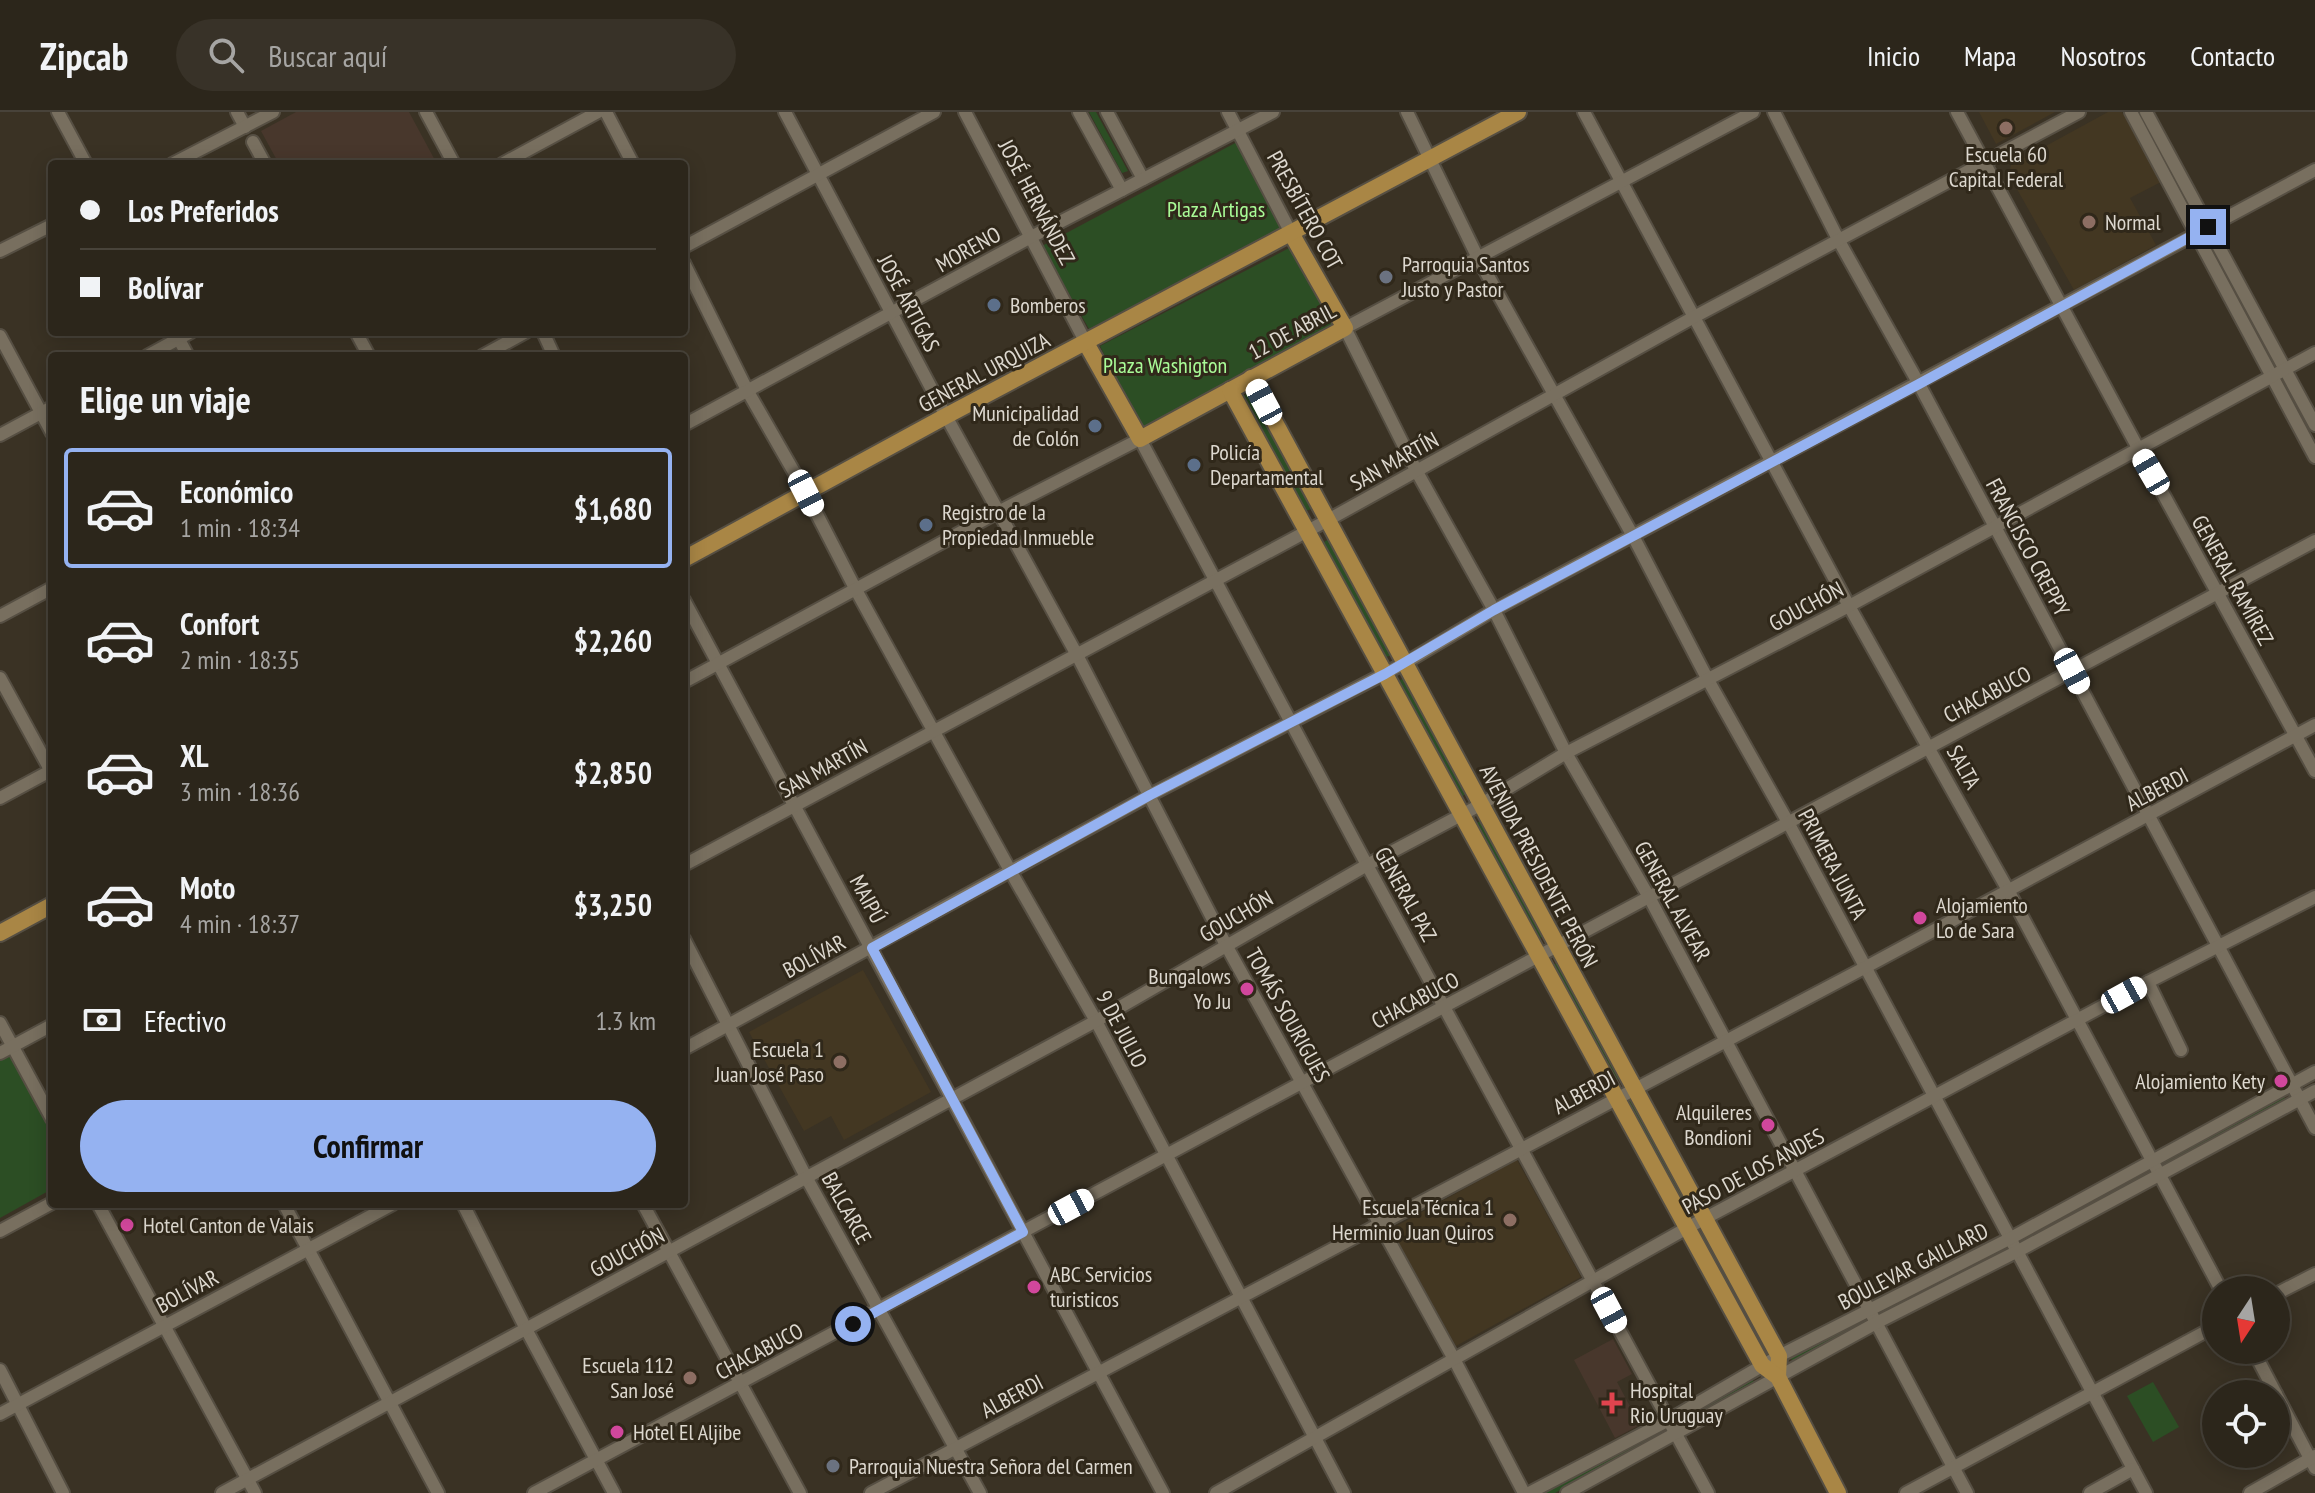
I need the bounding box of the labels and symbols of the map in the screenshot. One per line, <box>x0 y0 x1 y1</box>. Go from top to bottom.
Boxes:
marker: Escuela 60 Capital Federal <box>1997 119 2015 137</box>
street label: JOSÉ HERNÁNDEZ <box>992 134 1082 270</box>
place label: Escuela 60 Capital Federal <box>1949 140 2064 193</box>
street label: PRESBÍTERO COT <box>1261 146 1349 274</box>
park label: Plaza Artigas <box>1167 195 1265 223</box>
place label: Normal <box>2105 208 2161 236</box>
route end <box>2190 209 2226 245</box>
marker: Normal <box>2080 213 2098 231</box>
street label: MORENO <box>931 220 1005 278</box>
street label: JOSÉ ARTIGAS <box>871 249 946 356</box>
place label: Parroquia Santos Justo y Pastor <box>1401 250 1530 303</box>
marker: Parroquia Santos Justo y Pastor <box>1377 268 1395 286</box>
place label: Bomberos <box>1010 291 1086 319</box>
marker: Bomberos <box>985 296 1003 314</box>
street label: 12 DE ABRIL <box>1243 296 1341 366</box>
street label: GENERAL URQUIZA <box>913 325 1055 418</box>
park label: Plaza Washigton <box>1103 351 1227 379</box>
car <box>1242 375 1286 429</box>
place label: Municipalidad de Colón <box>972 399 1079 452</box>
marker: Municipalidad de Colón <box>1086 417 1104 435</box>
street label: SAN MARTÍN <box>1345 425 1443 497</box>
place label: Policía Departamental <box>1210 438 1324 491</box>
car <box>2129 445 2173 499</box>
marker: Policía Departamental <box>1185 456 1203 474</box>
car <box>784 466 828 520</box>
street label: FRANCISCO CREPPY <box>1980 473 2076 621</box>
place label: Registro de la Propiedad Inmueble <box>942 498 1094 551</box>
street label: GENERAL RAMÍREZ <box>2186 510 2280 650</box>
marker: Registro de la Propiedad Inmueble <box>917 516 935 534</box>
street label: GOUCHÓN <box>1764 575 1848 637</box>
car <box>2050 644 2094 698</box>
street label: CHACABUCO <box>1938 659 2036 729</box>
street label: SAN MARTÍN <box>774 732 872 804</box>
street label: SALTA <box>1941 740 1988 794</box>
street label: AVENIDA PRESIDENTE PERÓN <box>1474 760 1604 972</box>
street label: ALBERDI <box>2121 761 2193 817</box>
street label: PRIMERA JUNTA <box>1792 804 1874 925</box>
street label: GENERAL ALVEAR <box>1629 836 1717 966</box>
street label: GENERAL PAZ <box>1369 842 1444 946</box>
street label: MAIPÚ <box>844 870 892 928</box>
street label: GOUCHÓN <box>1194 884 1278 948</box>
place label: Alojamiento Lo de Sara <box>1936 891 2028 944</box>
marker: Alojamiento Lo de Sara <box>1911 909 1929 927</box>
street label: BOLÍVAR <box>778 928 850 984</box>
street label: TOMÁS SOURIGUES <box>1240 943 1336 1087</box>
place label: Bungalows Yo Ju <box>1148 962 1231 1015</box>
street label: CHACABUCO <box>1366 965 1464 1035</box>
car <box>2097 973 2151 1017</box>
marker: Bungalows Yo Ju <box>1238 980 1256 998</box>
street label: 9 DE JULIO <box>1090 986 1154 1072</box>
place label: Escuela 1 Juan José Paso <box>714 1035 824 1088</box>
marker: Escuela 1 Juan José Paso <box>831 1053 849 1071</box>
street label: ALBERDI <box>1548 1064 1620 1120</box>
place label: Alojamiento Kety <box>2135 1067 2266 1095</box>
marker: Alojamiento Kety <box>2272 1072 2290 1090</box>
place label: Alquileres Bondioni <box>1676 1098 1752 1151</box>
marker: Alquileres Bondioni <box>1759 1116 1777 1134</box>
street label: PASO DE LOS ANDES <box>1677 1122 1829 1220</box>
street label: BALCARCE <box>816 1167 878 1249</box>
car <box>1044 1185 1098 1229</box>
place label: Escuela Técnica 1 Herminio Juan Quiros <box>1332 1193 1494 1246</box>
place label: Hotel Canton de Valais <box>143 1211 314 1239</box>
marker: Escuela Técnica 1 Herminio Juan Quiros <box>1501 1211 1519 1229</box>
marker: Hotel Canton de Valais <box>118 1216 136 1234</box>
street label: BOULEVAR GAILLARD <box>1833 1216 1993 1316</box>
street label: GOUCHÓN <box>585 1221 669 1283</box>
place label: ABC Servicios turisticos <box>1050 1260 1152 1313</box>
street label: BOLÍVAR <box>151 1263 223 1319</box>
north arrow <box>2202 1276 2290 1364</box>
marker: ABC Servicios turisticos <box>1025 1278 1043 1296</box>
car <box>1587 1283 1631 1337</box>
route start <box>835 1306 871 1342</box>
street label: CHACABUCO <box>710 1316 808 1386</box>
place label: Escuela 112 San José <box>582 1351 674 1404</box>
street label: ALBERDI <box>976 1368 1048 1424</box>
marker: Escuela 112 San José <box>681 1369 699 1387</box>
place label: Hospital Rio Uruguay <box>1630 1376 1723 1429</box>
marker: Hospital Rio Uruguay <box>1601 1392 1623 1414</box>
place label: Hotel El Aljibe <box>633 1418 741 1446</box>
marker: Hotel El Aljibe <box>608 1423 626 1441</box>
place label: Parroquia Nuestra Señora del Carmen <box>849 1452 1133 1480</box>
marker: Parroquia Nuestra Señora del Carmen <box>824 1457 842 1475</box>

